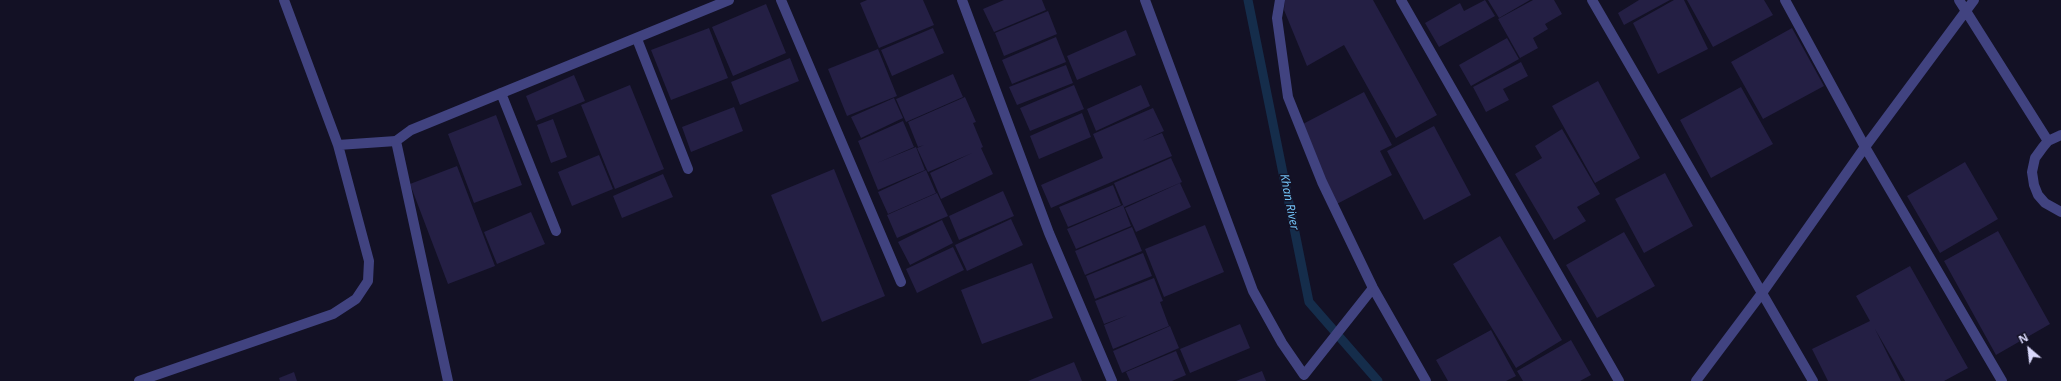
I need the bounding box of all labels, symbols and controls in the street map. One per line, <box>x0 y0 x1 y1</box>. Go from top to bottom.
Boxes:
water label: Khan River <box>1277 173 1301 231</box>
north arrow <box>2009 329 2049 369</box>
text: N <box>2016 329 2031 347</box>

